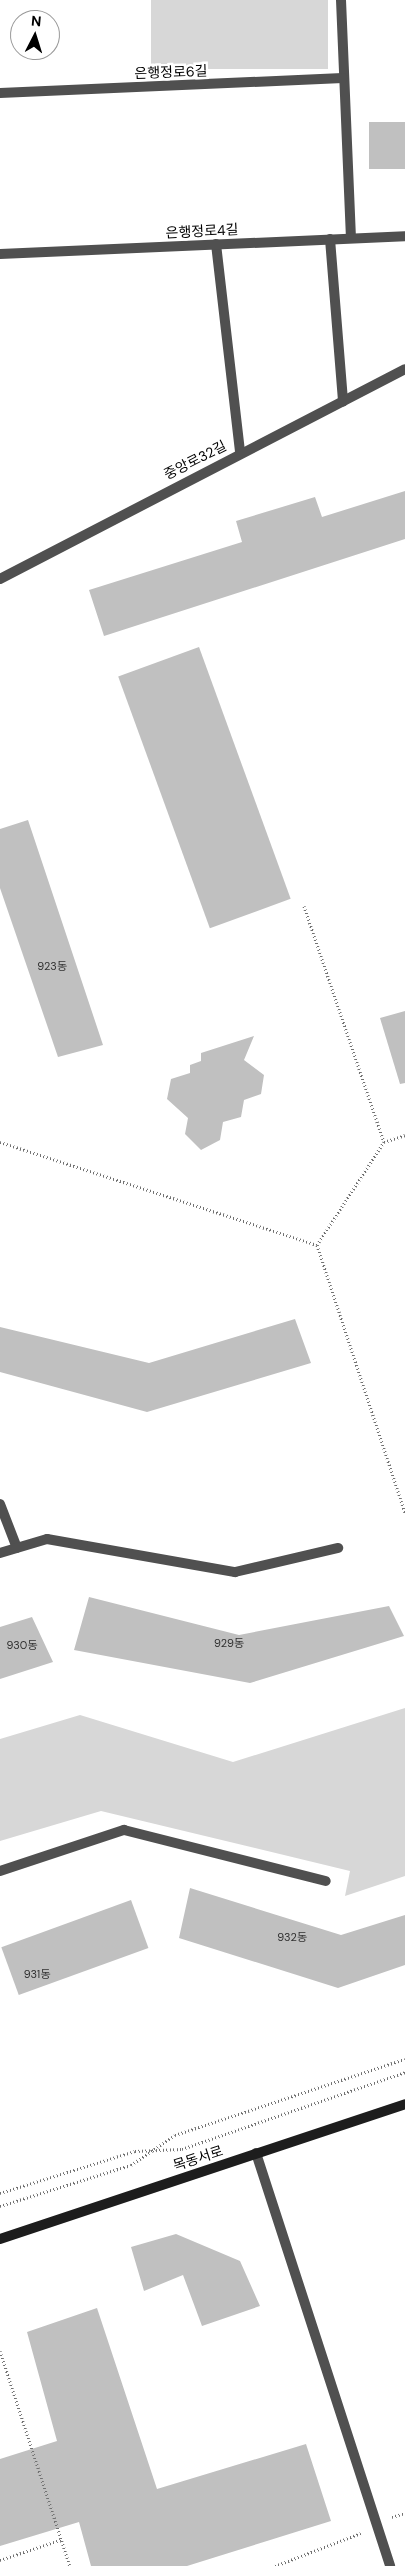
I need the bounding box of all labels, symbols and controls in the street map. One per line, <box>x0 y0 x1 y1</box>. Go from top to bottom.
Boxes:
north arrow <box>10 10 60 60</box>
text: N <box>30 12 42 30</box>
street label: 은행정로6길 <box>134 62 208 82</box>
street label: 은행정로4길 <box>165 221 239 241</box>
street label: 중앙로32길 <box>161 437 229 483</box>
house number: 923동 <box>37 959 67 973</box>
house number: 929동 <box>214 1636 244 1650</box>
house number: 930동 <box>7 1638 37 1652</box>
house number: 932동 <box>277 1930 307 1944</box>
house number: 931동 <box>24 1967 50 1981</box>
street label: 목동서로 <box>171 2142 225 2174</box>

